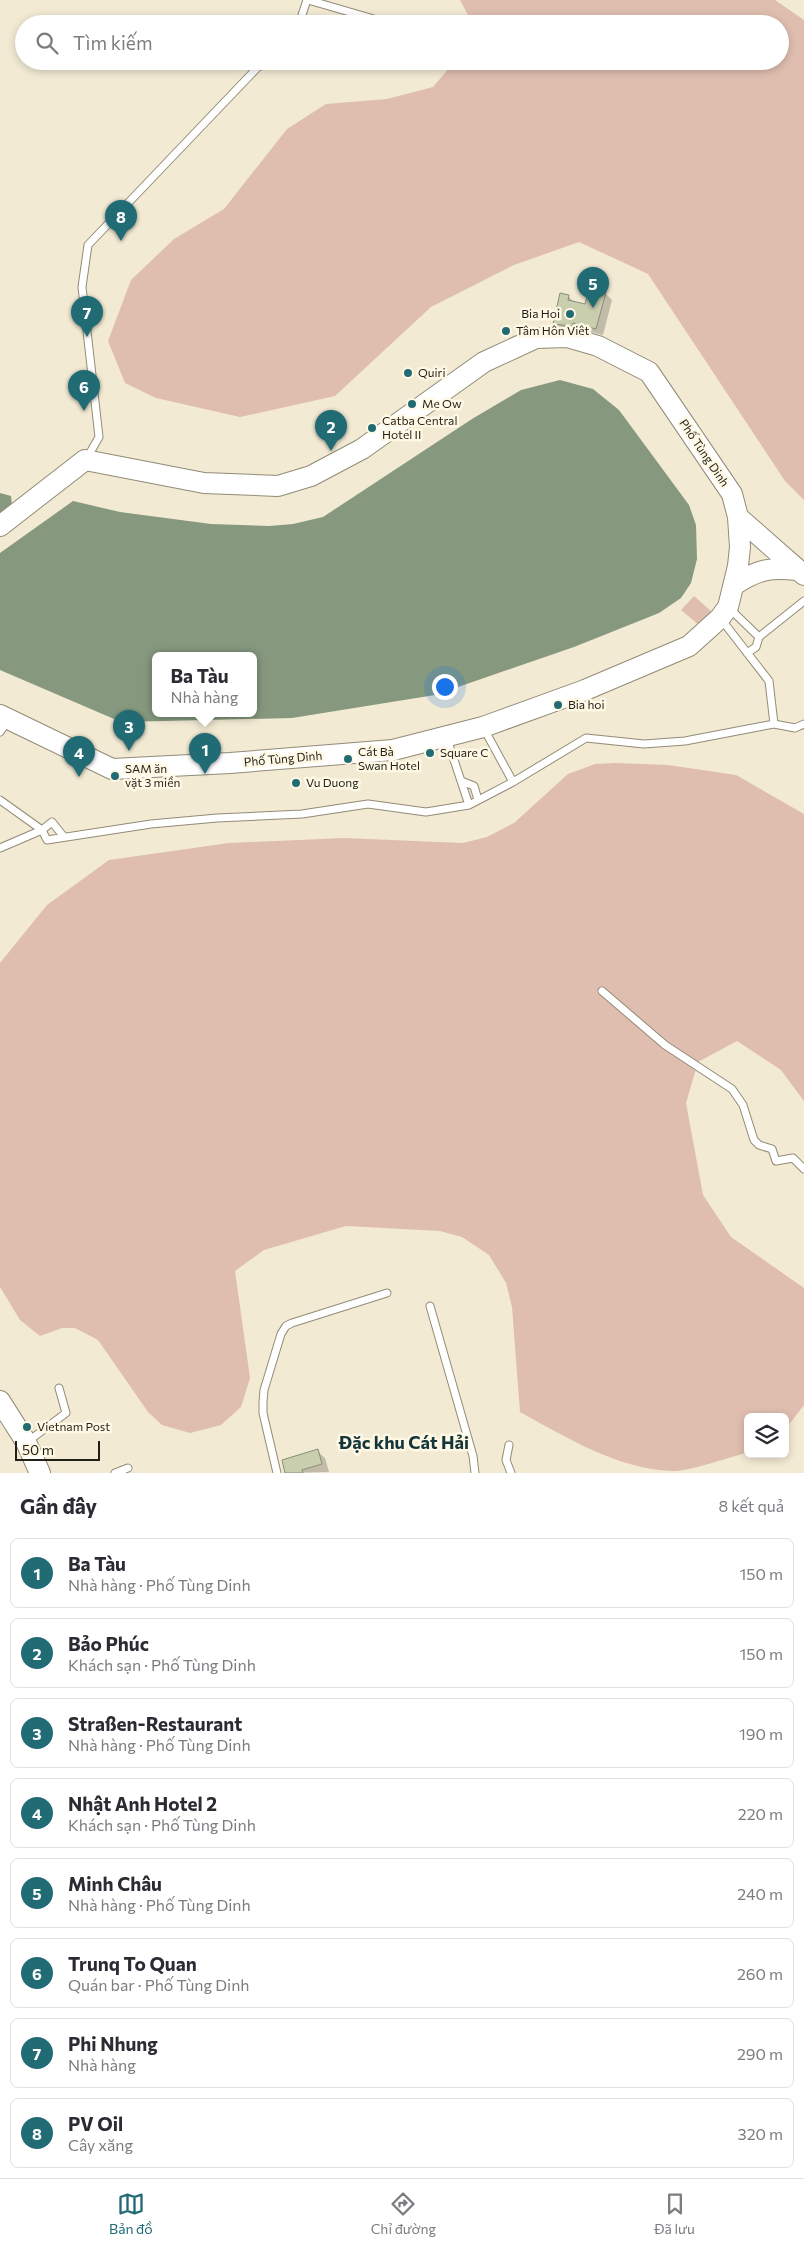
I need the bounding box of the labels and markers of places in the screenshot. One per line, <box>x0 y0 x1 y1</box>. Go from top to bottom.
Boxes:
pin: 8 <box>105 200 137 241</box>
pin: 5 <box>577 267 609 308</box>
pin: 7 <box>71 296 103 337</box>
place label: Bia Hoi <box>521 306 560 320</box>
marker: Bia Hoi <box>564 308 576 320</box>
place label: Tâm Hôn Viêt <box>516 323 590 337</box>
marker: Tâm Hôn Viêt <box>500 325 512 337</box>
place label: Quiri <box>418 365 445 379</box>
marker: Quiri <box>402 367 414 379</box>
pin: 6 <box>68 370 100 411</box>
place label: Me Ow <box>422 396 462 410</box>
marker: Me Ow <box>406 398 418 410</box>
pin: 2 <box>315 410 347 451</box>
place label: Catba Central Hotel II <box>382 413 457 441</box>
marker: Catba Central Hotel II <box>366 422 378 434</box>
place label: Bia hoi <box>568 697 605 711</box>
marker: Bia hoi <box>552 699 564 711</box>
pin: 3 <box>113 710 145 751</box>
pin: 1 <box>189 733 221 774</box>
pin: 4 <box>63 736 95 777</box>
place label: Cát Bà Swan Hotel <box>358 744 420 772</box>
place label: Square C <box>440 745 488 759</box>
marker: Square C <box>424 747 436 759</box>
marker: Cát Bà Swan Hotel <box>342 753 354 765</box>
place label: SAM ăn vặt 3 miền <box>125 761 180 789</box>
marker: SAM ăn vặt 3 miền <box>109 770 121 782</box>
place label: Vu Duong <box>306 775 359 789</box>
marker: Vu Duong <box>290 777 302 789</box>
place label: Vietnam Post <box>37 1419 110 1433</box>
marker: Vietnam Post <box>21 1421 33 1433</box>

